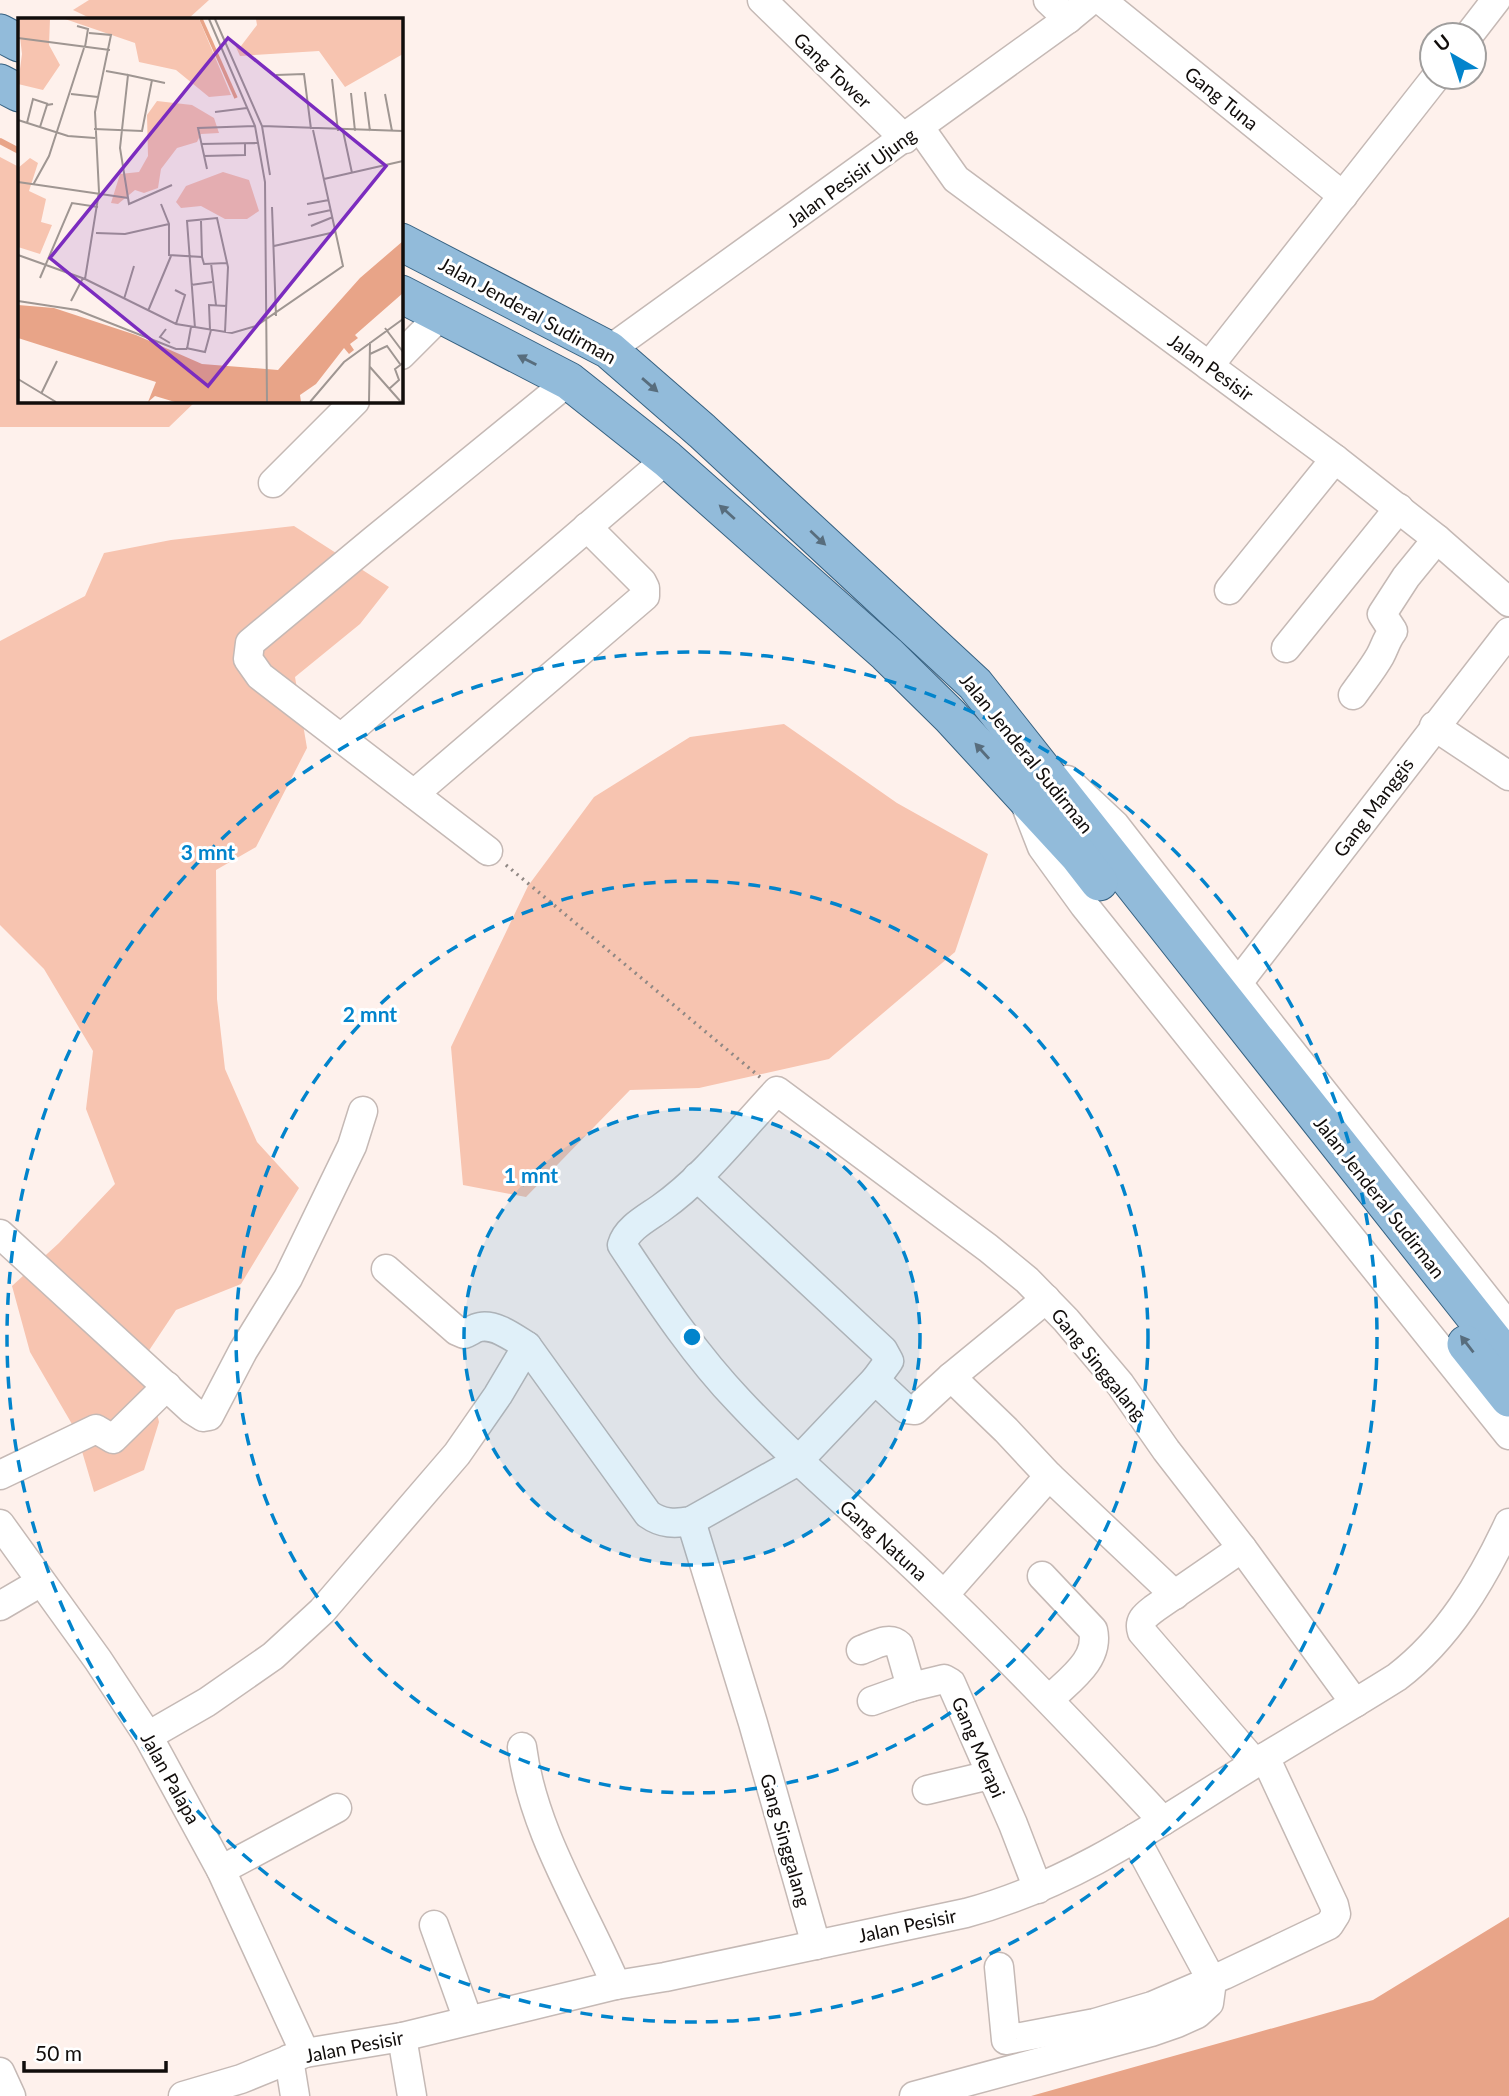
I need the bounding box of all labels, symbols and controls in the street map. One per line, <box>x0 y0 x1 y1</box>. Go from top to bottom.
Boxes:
inset map <box>18 18 402 402</box>
north arrow <box>1418 21 1488 91</box>
street label: Gang Tower <box>789 27 877 113</box>
text: U <box>1429 29 1455 56</box>
street label: Gang Tuna <box>1181 61 1263 135</box>
street label: Jalan Pesisir Ujung <box>782 122 920 232</box>
street label: Jalan Jenderal Sudirman <box>435 252 621 368</box>
street label: Jalan Pesisir <box>1164 328 1258 406</box>
one-way arrow <box>517 354 537 365</box>
one-way arrow <box>641 377 659 393</box>
one-way arrow <box>718 504 736 520</box>
one-way arrow <box>809 530 826 546</box>
street label: Jalan Jenderal Sudirman <box>955 668 1099 838</box>
one-way arrow <box>974 742 990 760</box>
street label: Gang Manggis <box>1328 753 1418 861</box>
text: 3 mnt <box>181 839 235 864</box>
text: 2 mnt <box>343 1001 397 1026</box>
street label: Jalan Jenderal Sudirman <box>1310 1112 1450 1282</box>
text: 1 mnt <box>504 1162 558 1187</box>
street label: Gang Singgalang <box>1047 1303 1151 1425</box>
centre of rings <box>680 1325 704 1349</box>
one-way arrow <box>1459 1336 1474 1354</box>
street label: Gang Natuna <box>836 1495 932 1585</box>
street label: Gang Merapi <box>947 1693 1011 1801</box>
street label: Jalan Palapa <box>136 1728 206 1828</box>
street label: Gang Singgalang <box>756 1771 816 1909</box>
street label: Jalan Pesisir <box>856 1903 958 1947</box>
street label: Jalan Pesisir <box>303 2025 405 2067</box>
scale bar <box>24 2030 166 2074</box>
text: 50 m <box>35 2040 82 2065</box>

